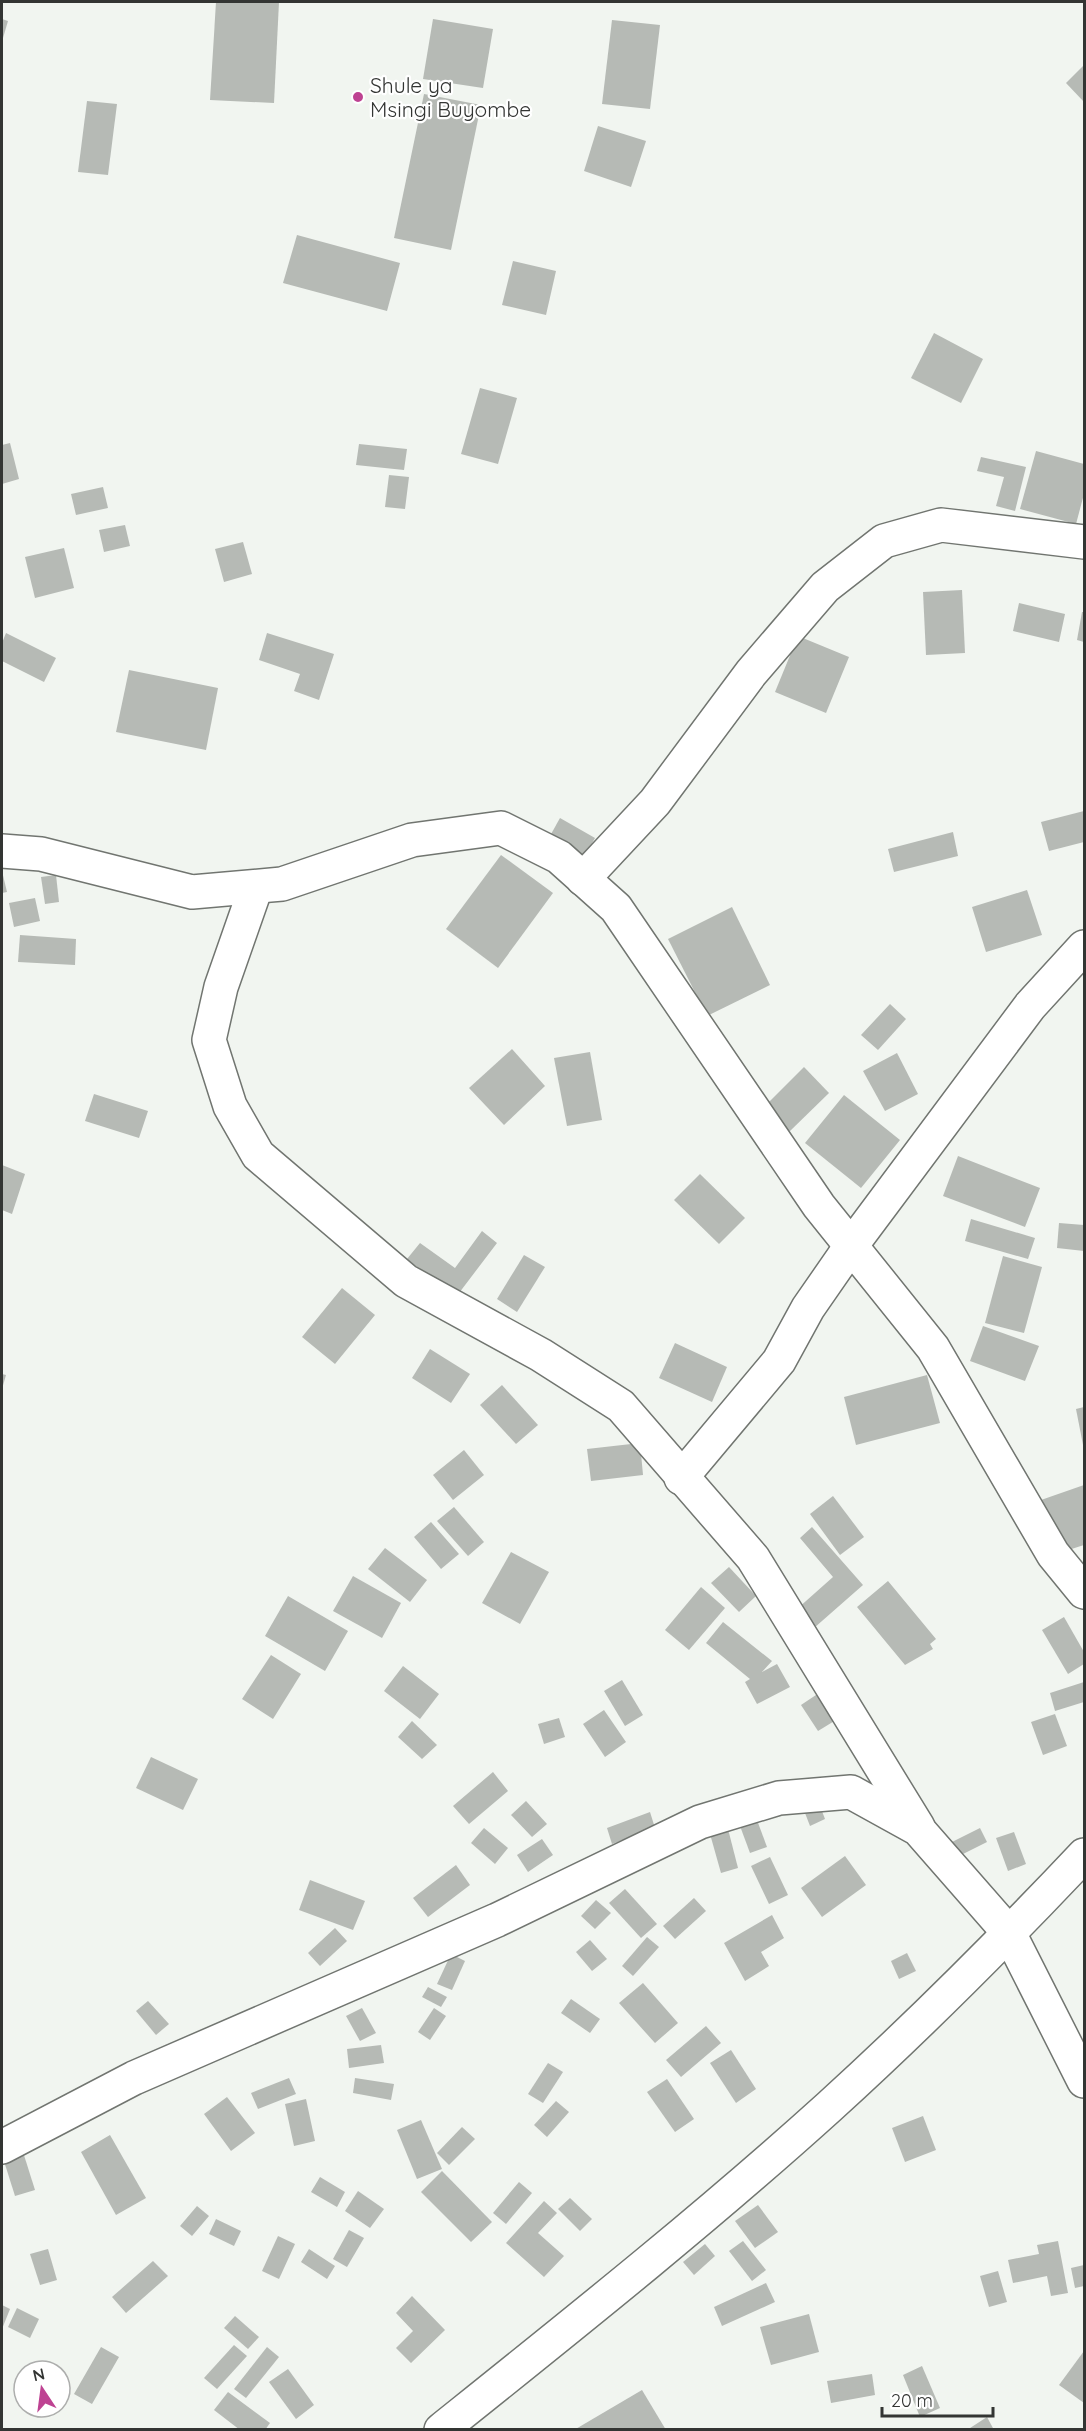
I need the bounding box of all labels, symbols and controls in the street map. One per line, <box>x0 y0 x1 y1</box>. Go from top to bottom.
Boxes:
place label: Shule ya Msingi Buyombe <box>370 72 531 122</box>
marker: Shule ya Msingi Buyombe <box>351 90 365 104</box>
north arrow <box>12 2359 72 2419</box>
text: N <box>31 2363 47 2385</box>
scale bar <box>882 2380 993 2418</box>
text: 20 m <box>891 2389 933 2412</box>

